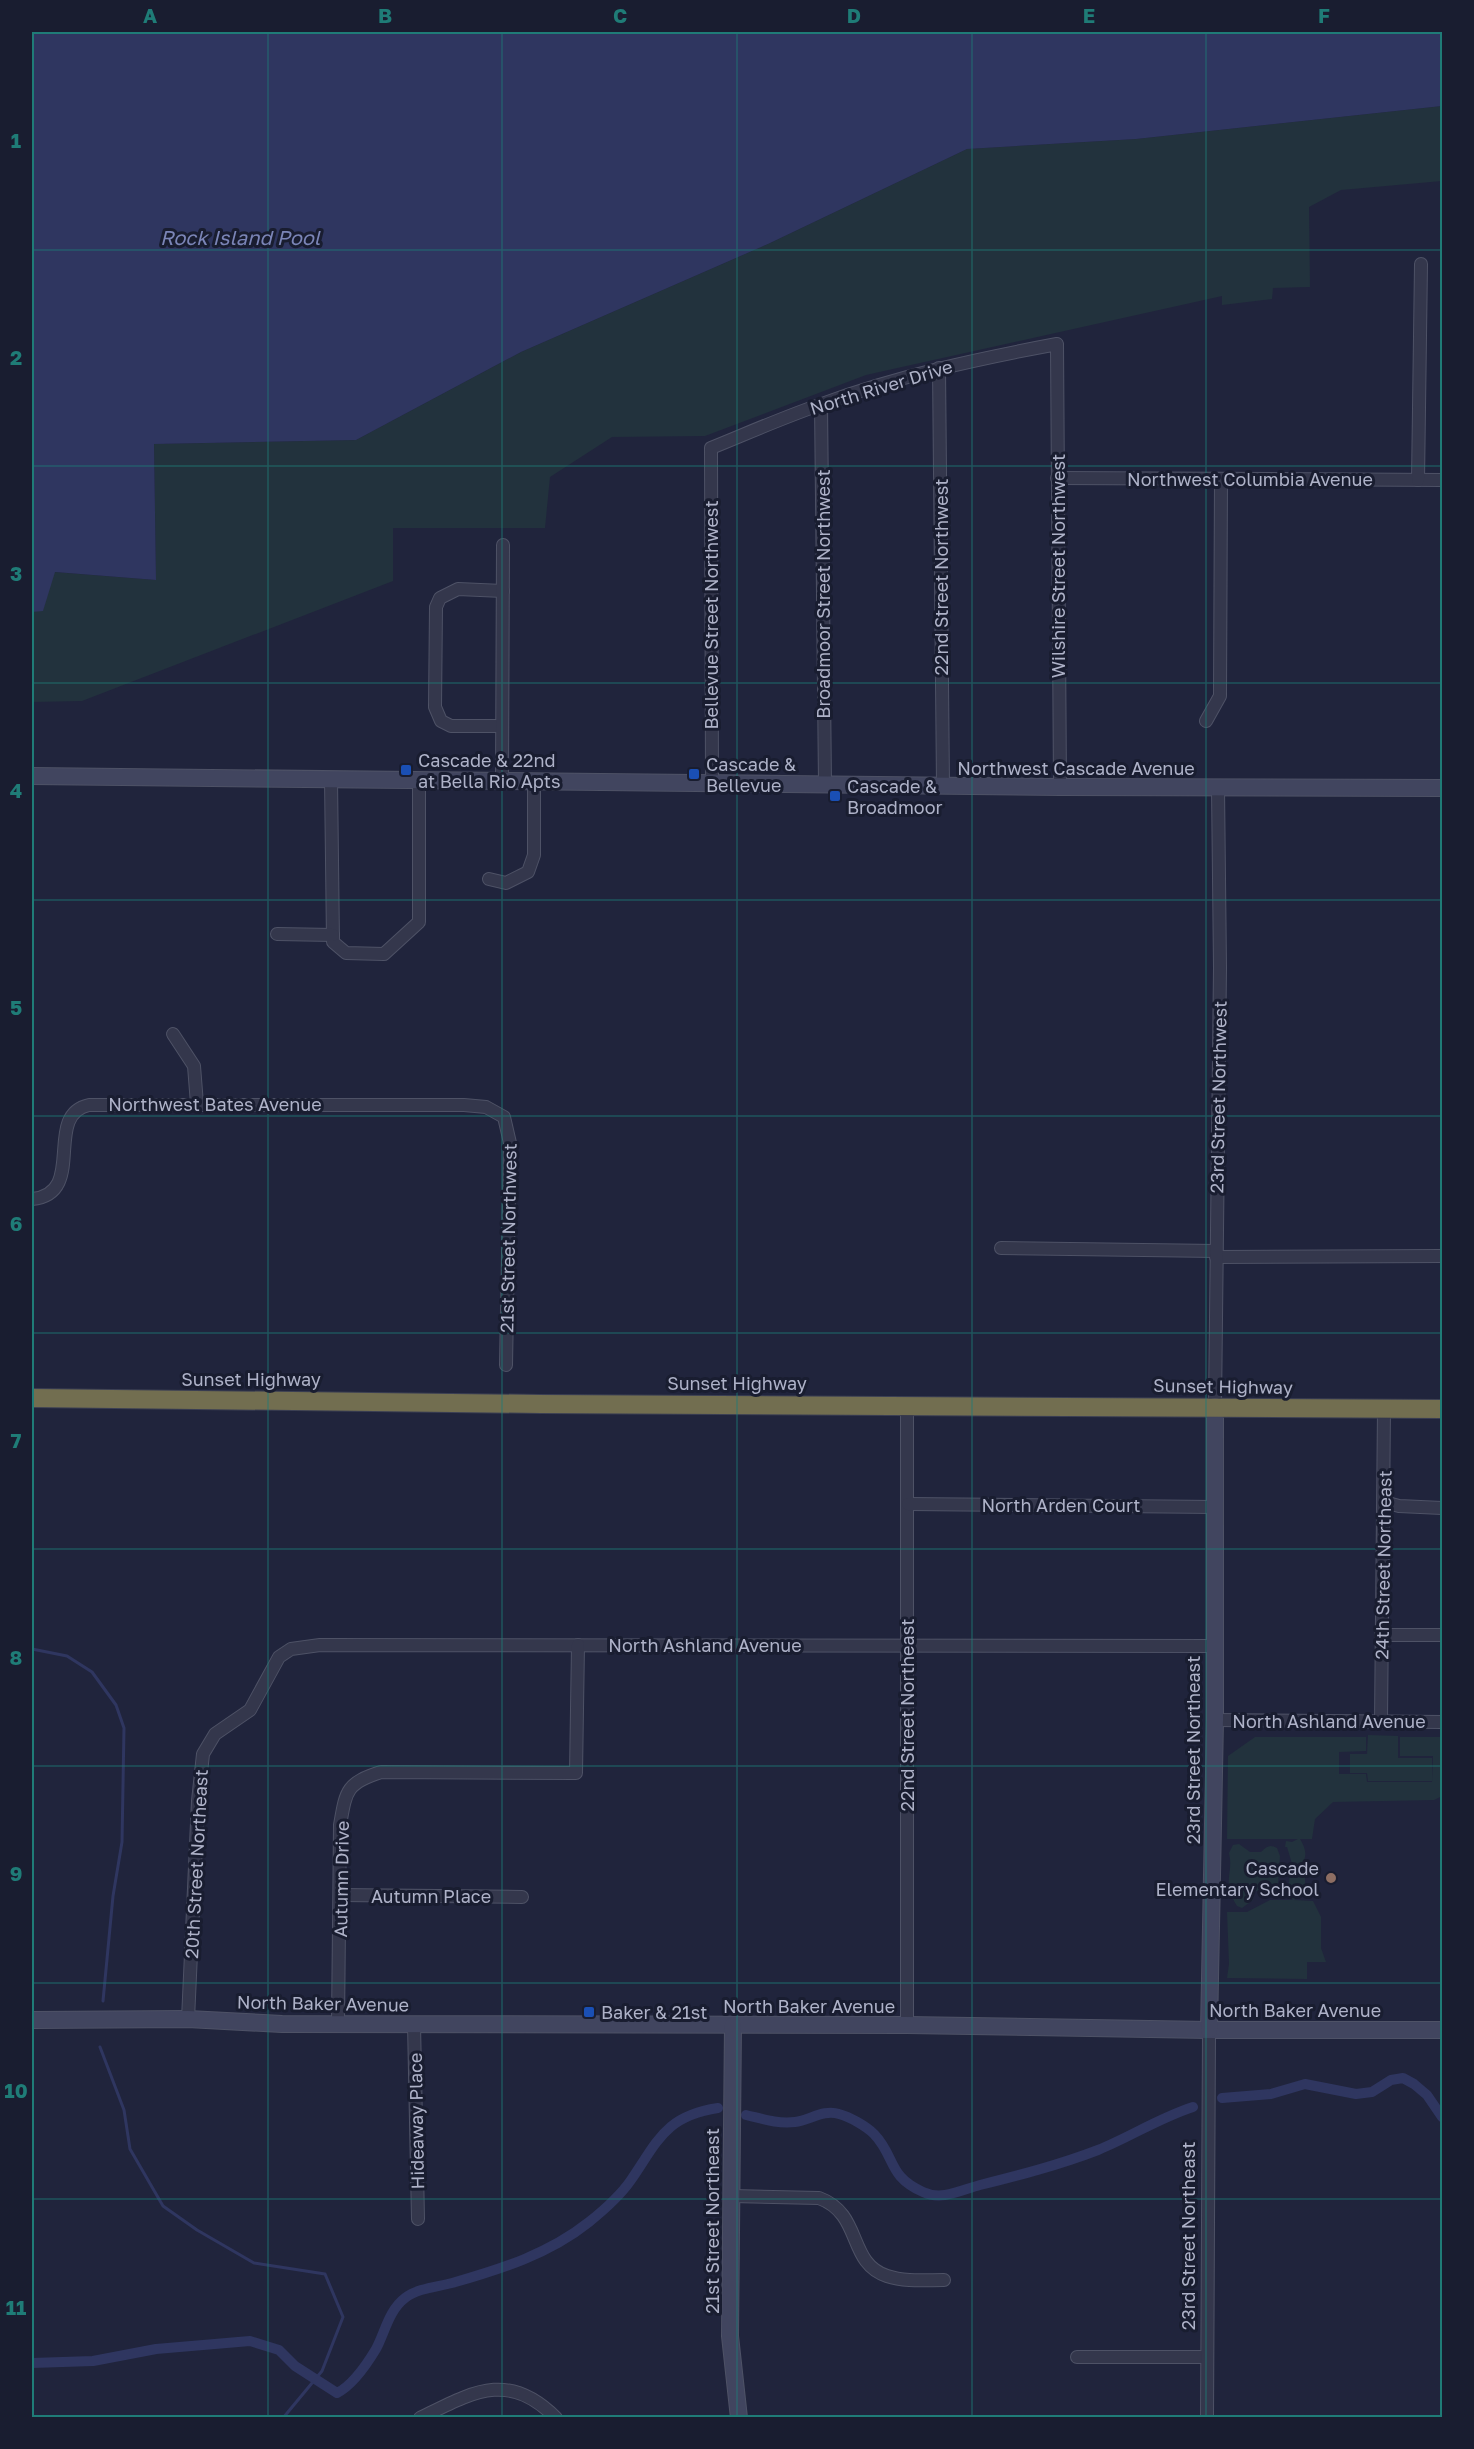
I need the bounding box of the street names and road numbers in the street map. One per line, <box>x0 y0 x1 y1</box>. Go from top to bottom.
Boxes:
street label: North River Drive <box>807 355 955 419</box>
street label: Wilshire Street Northwest <box>1047 454 1069 678</box>
street label: Northwest Columbia Avenue <box>1127 468 1373 490</box>
street label: Broadmoor Street Northwest <box>812 469 834 719</box>
street label: 22nd Street Northwest <box>930 479 952 675</box>
street label: Bellevue Street Northwest <box>700 500 722 730</box>
street label: Northwest Cascade Avenue <box>957 757 1195 779</box>
street label: 23rd Street Northwest <box>1205 1000 1231 1194</box>
street label: Northwest Bates Avenue <box>108 1093 322 1115</box>
street label: 21st Street Northwest <box>495 1143 521 1333</box>
street label: Sunset Highway <box>181 1368 321 1390</box>
street label: Sunset Highway <box>667 1372 807 1394</box>
street label: Sunset Highway <box>1153 1374 1293 1398</box>
street label: 24th Street Northeast <box>1370 1470 1396 1660</box>
street label: North Arden Court <box>981 1494 1141 1516</box>
street label: 22nd Street Northeast <box>896 1619 918 1811</box>
street label: North Ashland Avenue <box>608 1634 802 1656</box>
street label: 23rd Street Northeast <box>1182 1656 1204 1844</box>
street label: North Ashland Avenue <box>1232 1710 1426 1732</box>
street label: 20th Street Northeast <box>180 1769 212 1959</box>
street label: Autumn Drive <box>329 1820 353 1938</box>
street label: Autumn Place <box>371 1885 491 1907</box>
street label: North Baker Avenue <box>237 1990 409 2016</box>
street label: North Baker Avenue <box>723 1995 895 2017</box>
street label: North Baker Avenue <box>1209 1999 1381 2021</box>
street label: Hideaway Place <box>404 2053 428 2189</box>
street label: 21st Street Northeast <box>701 2128 723 2314</box>
street label: 23rd Street Northeast <box>1177 2142 1199 2330</box>

